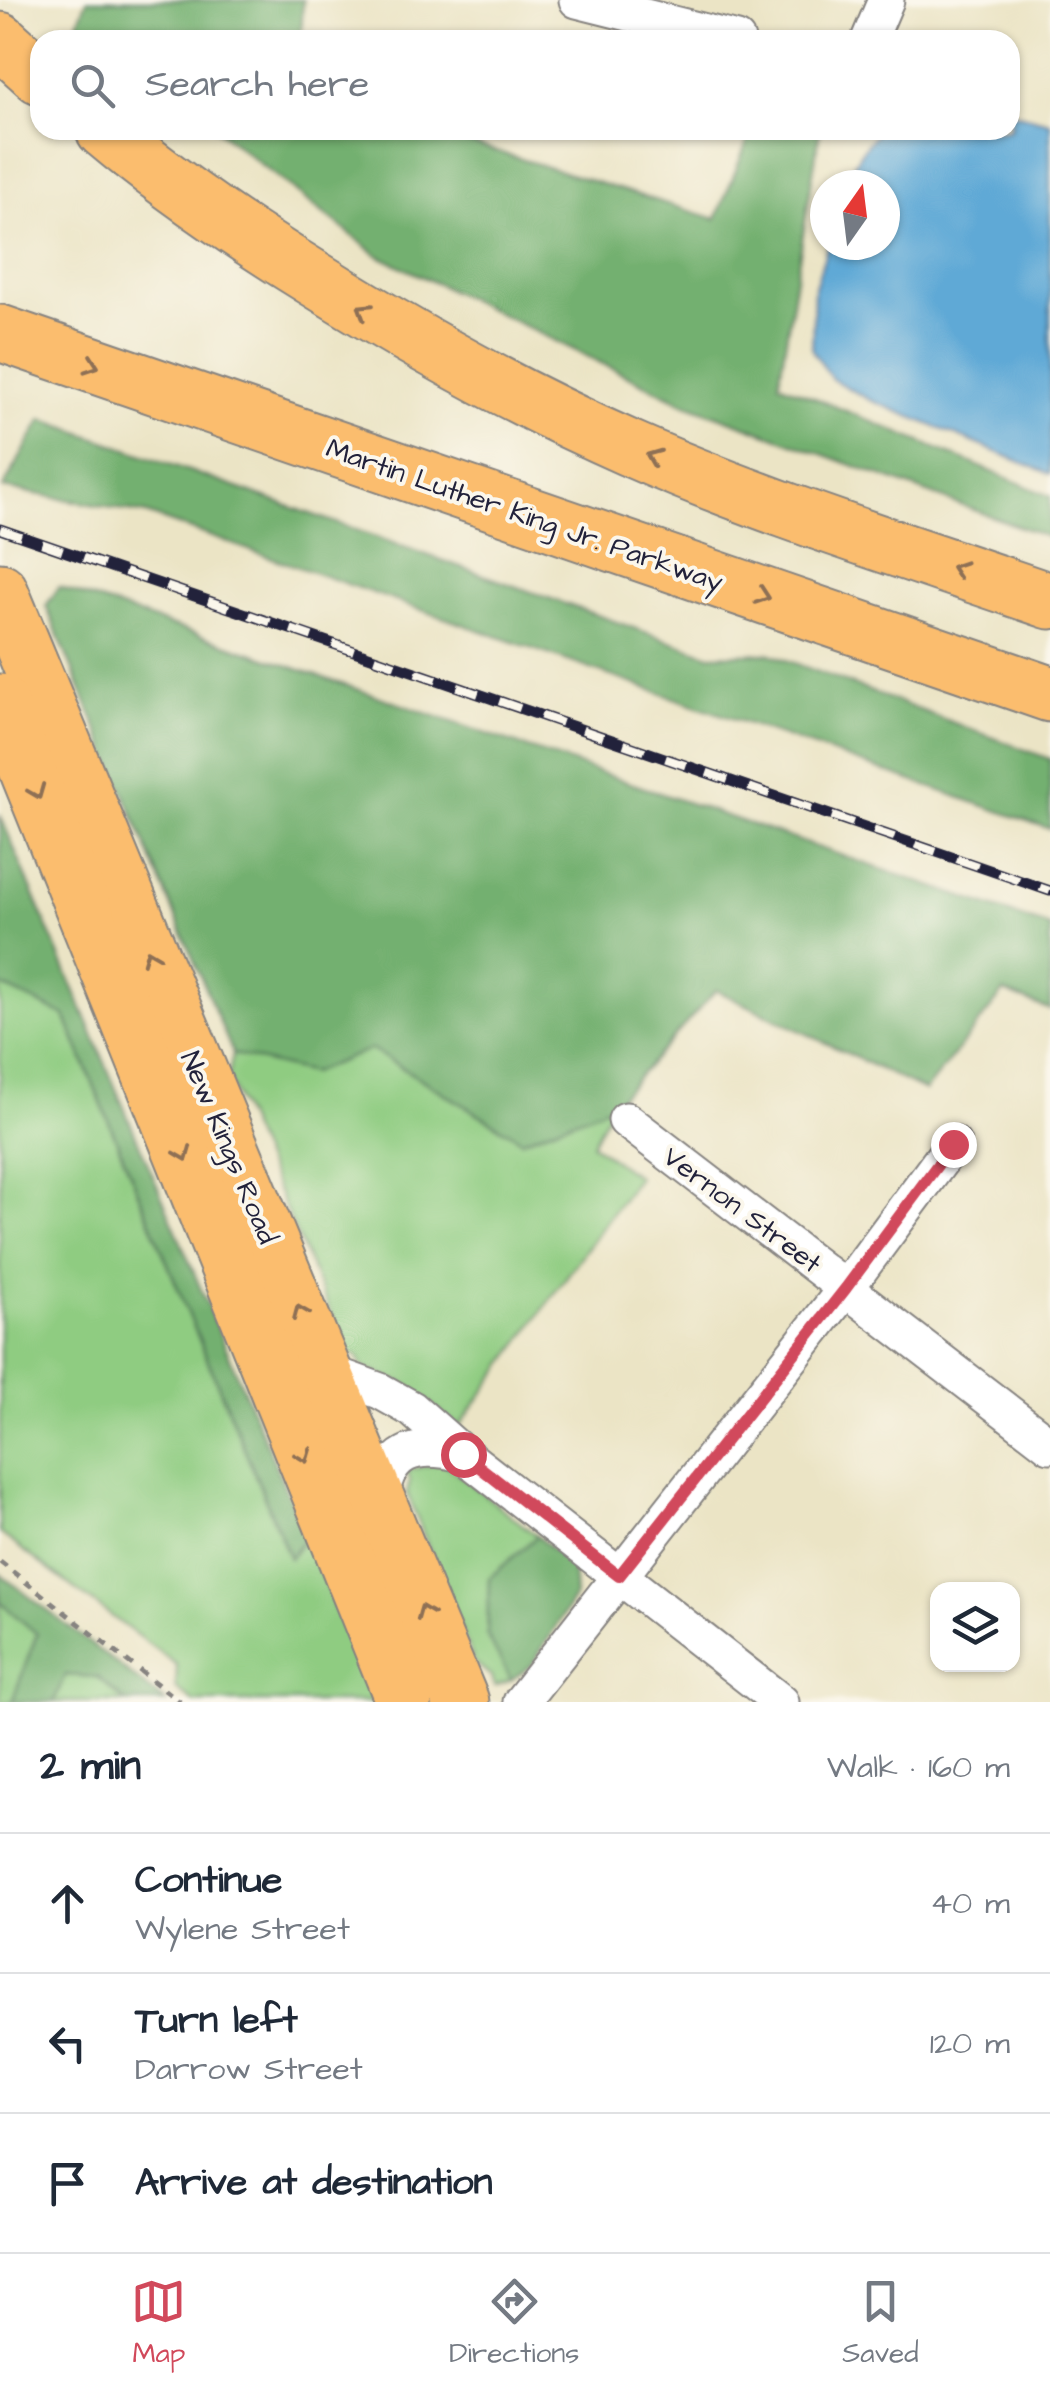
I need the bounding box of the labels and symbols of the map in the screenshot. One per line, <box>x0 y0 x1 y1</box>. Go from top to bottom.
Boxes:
north arrow <box>810 170 900 260</box>
one-way arrow <box>356 303 374 322</box>
one-way arrow <box>83 353 100 373</box>
street label: Martin Luther King Jr. Parkway <box>320 429 728 604</box>
one-way arrow <box>645 449 662 469</box>
one-way arrow <box>950 560 967 581</box>
one-way arrow <box>754 584 771 605</box>
one-way arrow <box>25 782 45 800</box>
one-way arrow <box>141 948 161 966</box>
street label: New Kings Road <box>170 1045 287 1250</box>
route end <box>931 1122 977 1168</box>
street label: Vernon Street <box>655 1138 830 1283</box>
one-way arrow <box>172 1144 192 1161</box>
one-way arrow <box>292 1304 312 1322</box>
route start <box>441 1432 487 1478</box>
one-way arrow <box>292 1446 312 1464</box>
one-way arrow <box>416 1604 436 1622</box>

